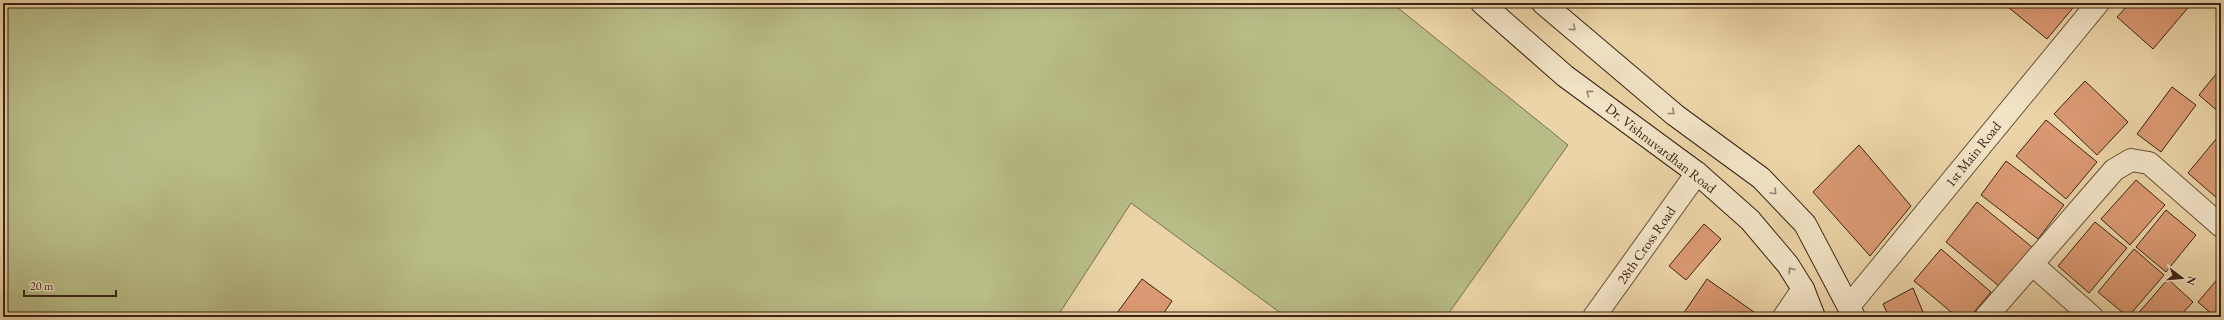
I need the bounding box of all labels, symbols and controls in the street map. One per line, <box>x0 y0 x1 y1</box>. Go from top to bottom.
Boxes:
one-way arrow <box>1568 24 1575 31</box>
one-way arrow <box>1586 91 1593 98</box>
street label: Dr. Vishnuvardhan Road <box>1602 99 1721 197</box>
one-way arrow <box>1667 108 1675 115</box>
street label: 1st Main Road <box>1941 117 2006 190</box>
one-way arrow <box>1769 187 1777 195</box>
street label: 28th Cross Road <box>1613 202 1680 287</box>
north arrow <box>2162 258 2202 298</box>
one-way arrow <box>1788 267 1795 274</box>
scale bar <box>24 272 116 298</box>
text: N <box>2184 275 2200 287</box>
text: 20 m <box>30 278 54 294</box>

